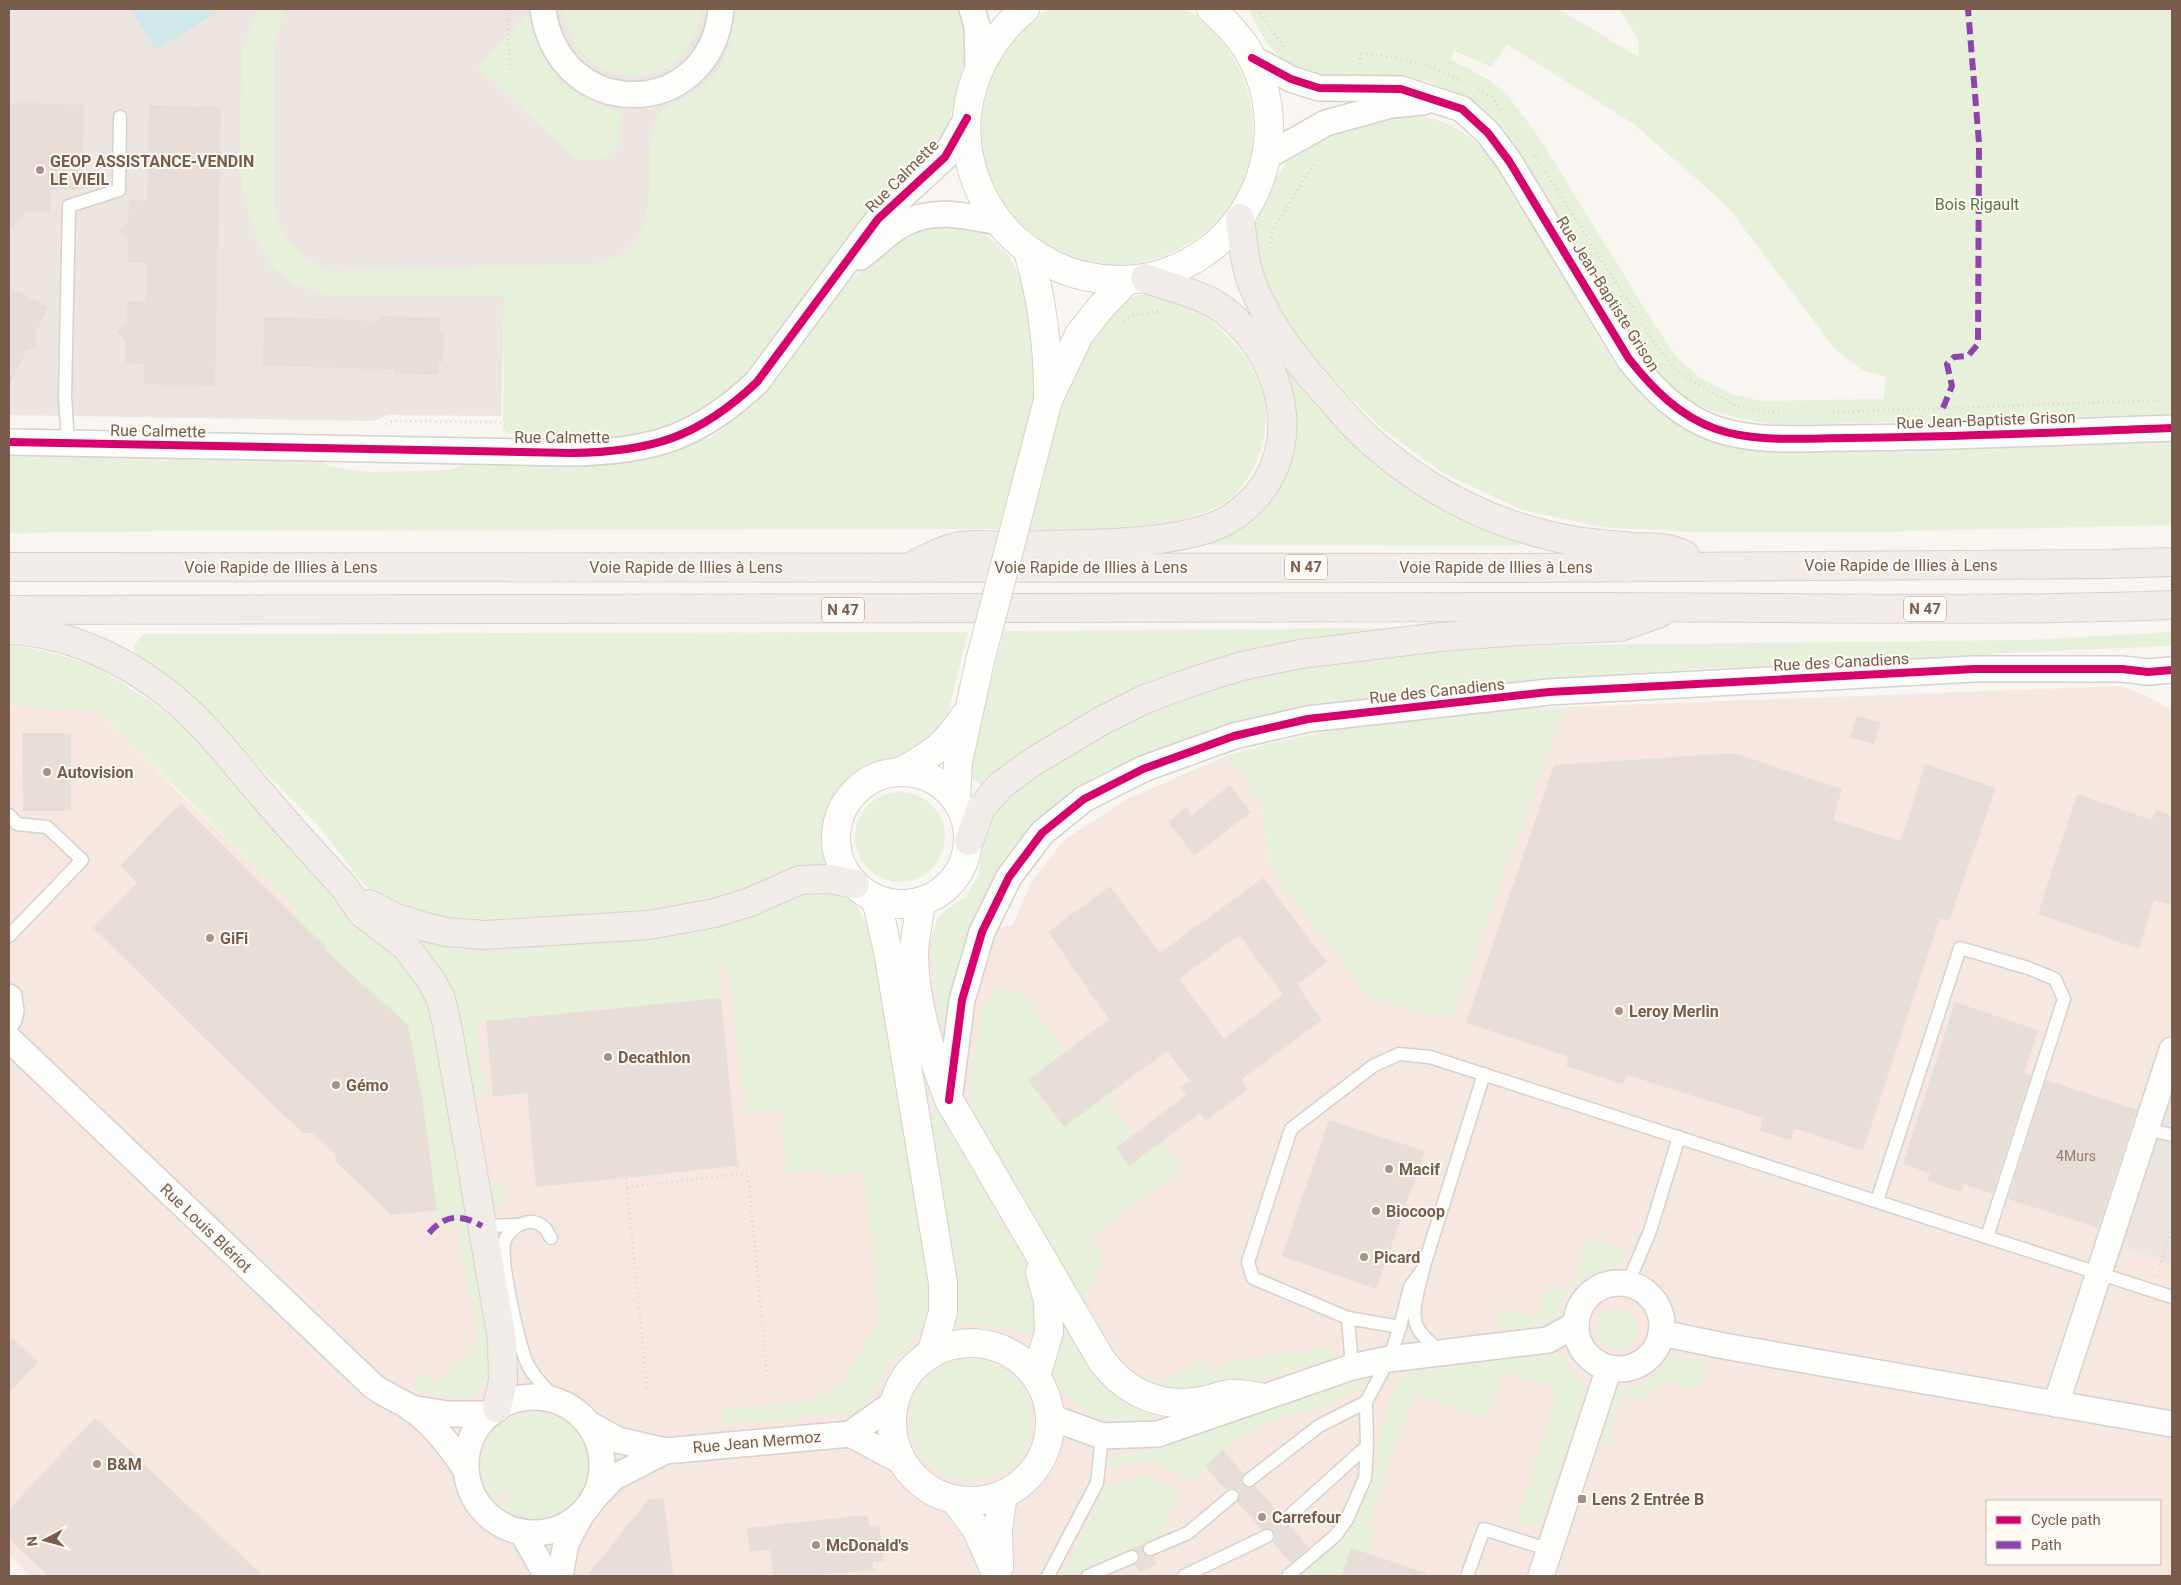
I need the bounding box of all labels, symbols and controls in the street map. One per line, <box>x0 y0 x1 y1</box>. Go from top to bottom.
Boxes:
street label: Rue Calmette <box>861 135 943 217</box>
place label: GEOP ASSISTANCE-VENDIN LE VIEIL <box>50 152 254 189</box>
marker: GEOP ASSISTANCE-VENDIN LE VIEIL <box>34 164 46 176</box>
park label: Bois Rigault <box>1935 195 2019 214</box>
street label: Rue Jean-Baptiste Grison <box>1552 213 1664 375</box>
street label: Rue Jean-Baptiste Grison <box>1896 407 2076 433</box>
street label: Rue Calmette <box>110 421 206 441</box>
street label: Rue Calmette <box>514 428 610 447</box>
road number: N 47 <box>1285 554 1327 580</box>
street label: Voie Rapide de Illies à Lens <box>1804 556 1998 575</box>
street label: Voie Rapide de Illies à Lens <box>184 558 378 577</box>
street label: Voie Rapide de Illies à Lens <box>589 558 783 577</box>
street label: Voie Rapide de Illies à Lens <box>994 558 1188 577</box>
street label: Voie Rapide de Illies à Lens <box>1399 558 1593 577</box>
road number: N 47 <box>1904 596 1946 622</box>
road number: N 47 <box>822 598 864 622</box>
street label: Rue des Canadiens <box>1773 649 1909 675</box>
street label: Rue des Canadiens <box>1368 674 1506 708</box>
place label: Autovision <box>57 763 134 782</box>
marker: Autovision <box>41 766 53 778</box>
place label: GiFi <box>220 929 248 948</box>
marker: GiFi <box>204 932 216 944</box>
place label: Leroy Merlin <box>1629 1002 1719 1021</box>
marker: Leroy Merlin <box>1613 1005 1625 1017</box>
place label: Decathlon <box>618 1048 691 1067</box>
marker: Decathlon <box>602 1051 614 1063</box>
place label: Gémo <box>346 1076 388 1095</box>
marker: Gémo <box>330 1079 342 1091</box>
house number: 4Murs <box>2056 1148 2096 1164</box>
place label: Macif <box>1399 1160 1440 1179</box>
marker: Macif <box>1383 1163 1395 1175</box>
street label: Rue Louis Blériot <box>156 1180 256 1276</box>
place label: Biocoop <box>1386 1202 1445 1221</box>
marker: Biocoop <box>1370 1205 1382 1217</box>
place label: Picard <box>1374 1248 1420 1267</box>
marker: Picard <box>1358 1251 1370 1263</box>
street label: Rue Jean Mermoz <box>692 1427 822 1457</box>
place label: B&M <box>107 1455 142 1474</box>
marker: B&M <box>91 1458 103 1470</box>
place label: Lens 2 Entrée B <box>1592 1490 1704 1509</box>
marker: Lens 2 Entrée B <box>1576 1493 1588 1505</box>
legend <box>1986 1500 2161 1565</box>
place label: Carrefour <box>1272 1508 1341 1527</box>
marker: Carrefour <box>1256 1511 1268 1523</box>
text: Cycle path <box>2031 1511 2101 1529</box>
north arrow <box>20 1515 70 1565</box>
text: N <box>24 1536 41 1547</box>
place label: McDonald's <box>826 1536 909 1555</box>
text: Path <box>2031 1536 2062 1554</box>
marker: McDonald's <box>810 1539 822 1551</box>

